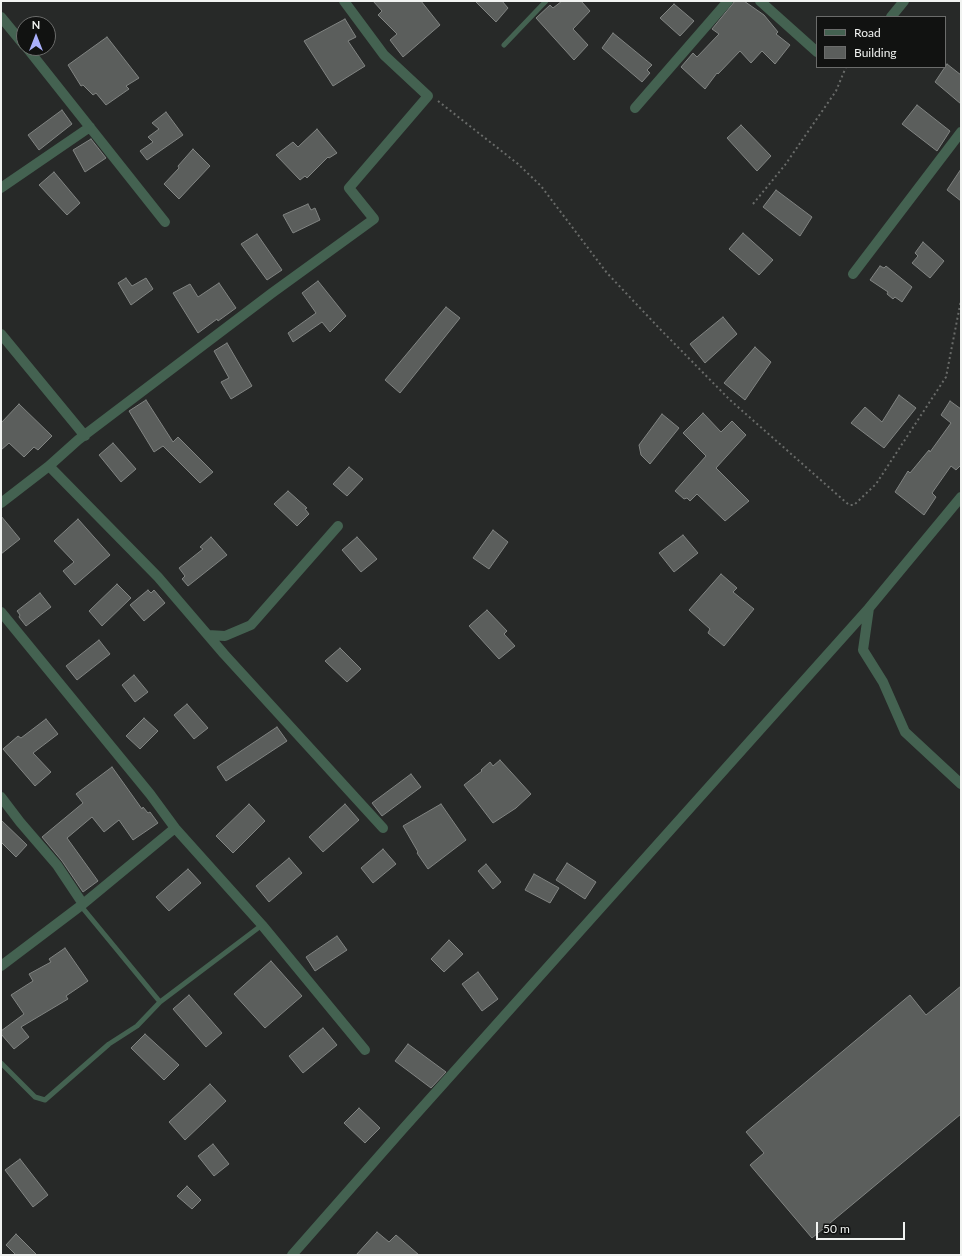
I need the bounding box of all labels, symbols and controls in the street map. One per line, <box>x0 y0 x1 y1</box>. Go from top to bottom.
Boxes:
north arrow <box>16 16 56 56</box>
legend <box>816 16 946 68</box>
text: N <box>32 18 40 31</box>
text: Road <box>854 25 881 40</box>
text: Building <box>854 45 897 60</box>
scale bar <box>818 1214 907 1240</box>
text: 50 m <box>823 1221 850 1236</box>

